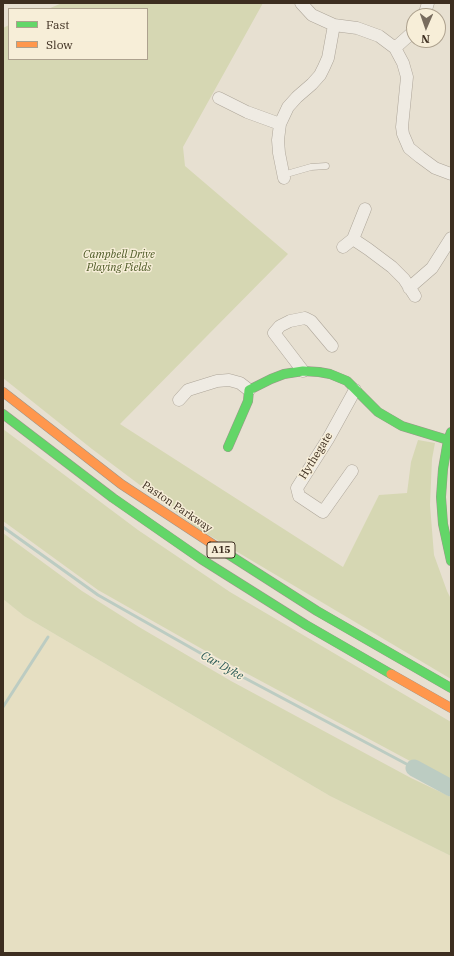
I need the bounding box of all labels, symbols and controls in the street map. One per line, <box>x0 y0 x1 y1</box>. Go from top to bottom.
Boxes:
legend <box>8 8 148 60</box>
north arrow <box>406 8 446 48</box>
text: Fast <box>46 17 70 32</box>
text: N <box>421 32 430 46</box>
text: Slow <box>46 37 73 52</box>
park label: Campbell Drive Playing Fields <box>83 248 155 274</box>
street label: Hythegate <box>296 430 336 482</box>
street label: Paston Parkway <box>139 479 215 535</box>
road number: A15 <box>207 542 235 558</box>
water label: Car Dyke <box>198 648 246 684</box>

